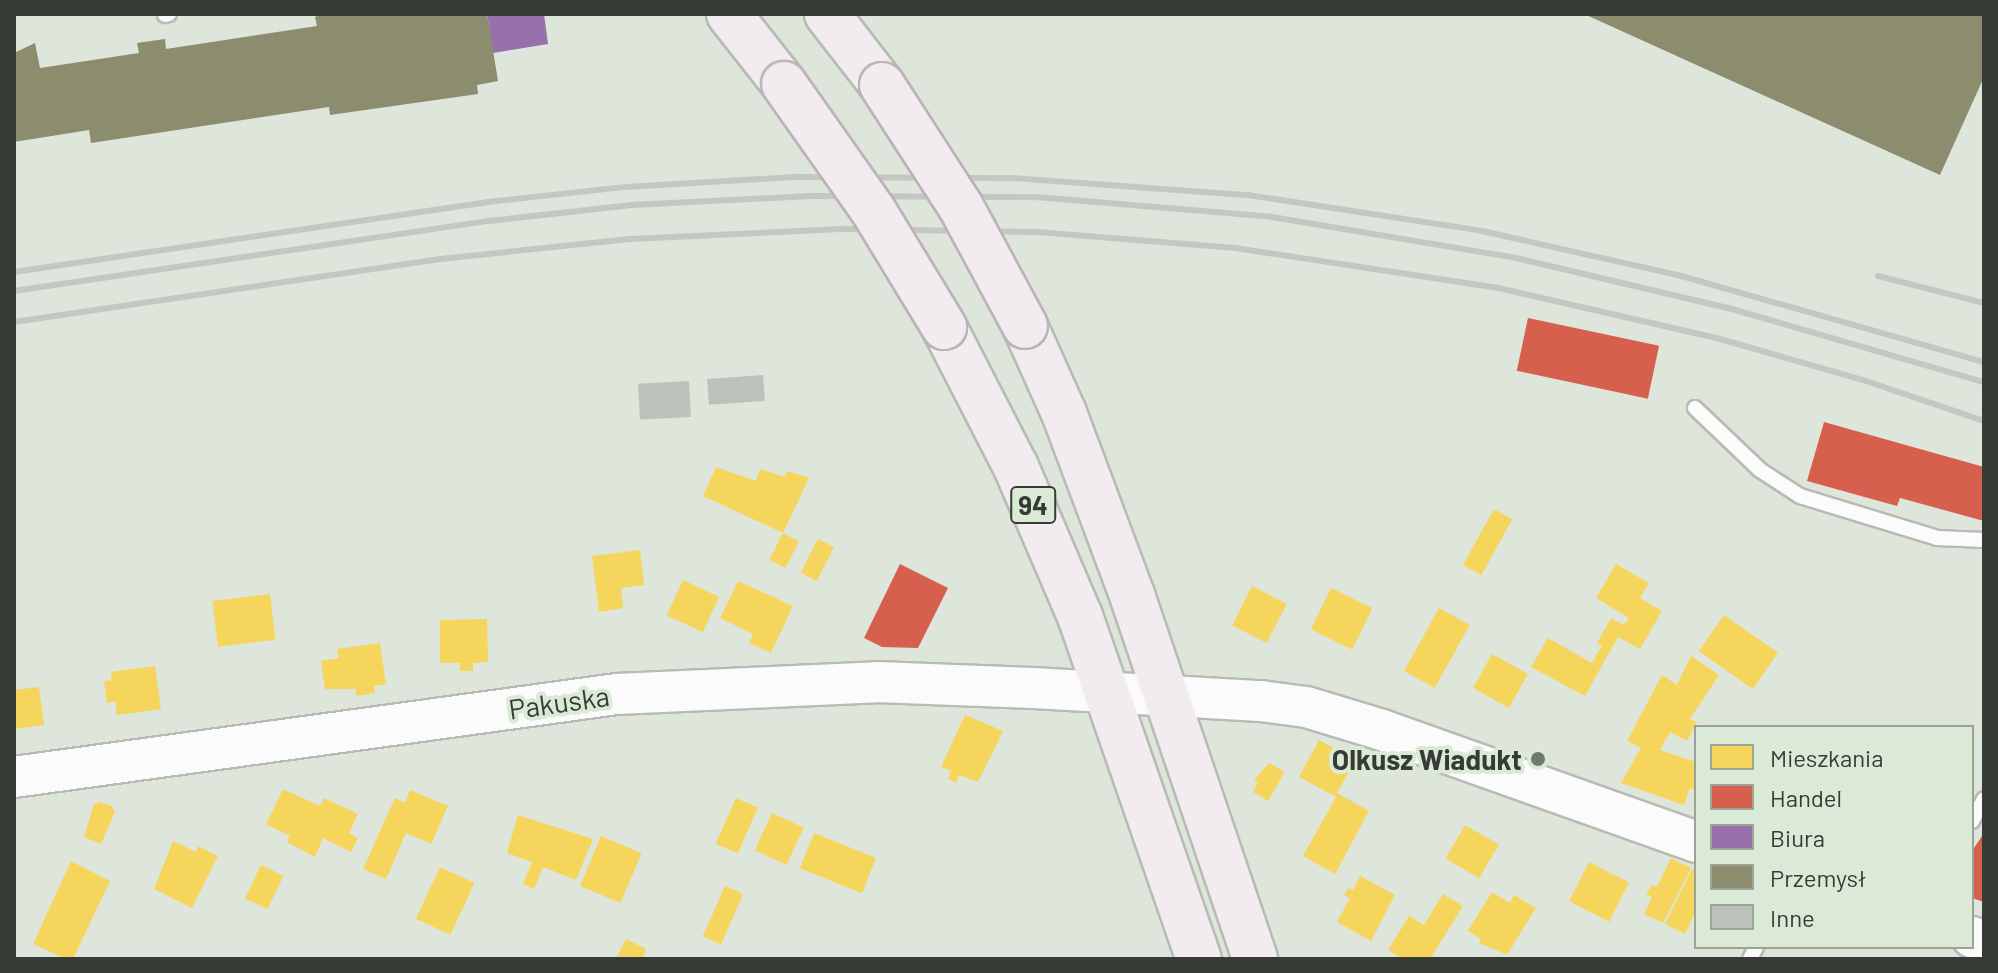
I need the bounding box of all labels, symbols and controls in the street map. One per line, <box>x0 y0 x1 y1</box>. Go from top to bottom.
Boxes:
road number: 94 <box>1009 483 1057 527</box>
street label: Pakuska <box>506 678 612 726</box>
legend <box>1694 725 1974 949</box>
place label: Olkusz Wiadukt <box>1332 742 1522 776</box>
text: Mieszkania <box>1770 743 1883 772</box>
marker: Olkusz Wiadukt <box>1529 750 1547 768</box>
text: Handel <box>1770 783 1842 812</box>
text: Biura <box>1770 823 1825 852</box>
text: Przemysł <box>1770 863 1866 892</box>
text: Inne <box>1770 903 1815 932</box>

